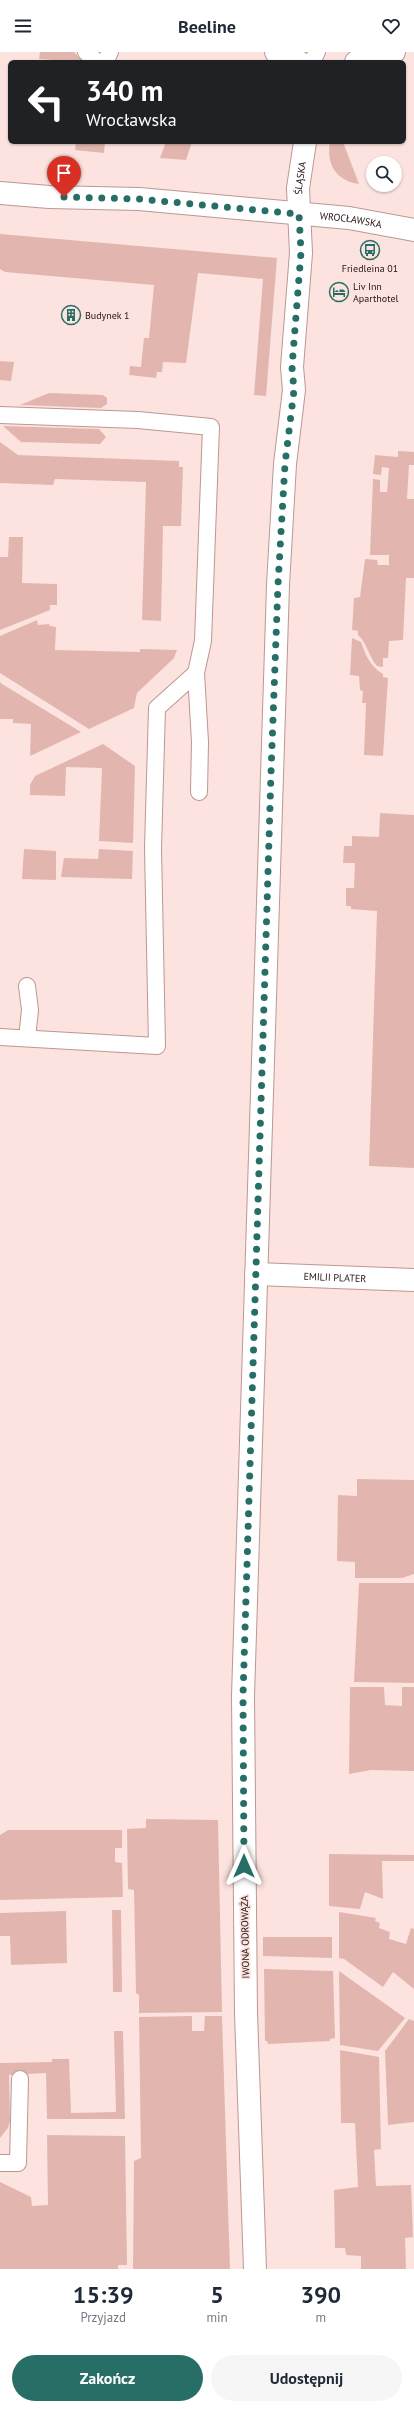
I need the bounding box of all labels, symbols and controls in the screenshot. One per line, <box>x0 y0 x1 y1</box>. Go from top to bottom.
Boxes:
icon: menu <box>12 15 34 37</box>
text: Beeline <box>178 15 236 38</box>
icon: heart <box>380 15 402 37</box>
text: 340 m <box>86 72 163 109</box>
icon: left <box>20 76 72 128</box>
text: Wrocławska <box>86 108 177 131</box>
pin <box>47 156 81 197</box>
map controls <box>366 156 402 192</box>
button: search <box>366 156 402 192</box>
street label: ŚLĄSKA <box>291 160 308 195</box>
icon: arrive <box>53 162 75 184</box>
street label: WROCŁAWSKA <box>319 209 383 230</box>
bus stop icon: Friedleina 01 <box>359 239 381 261</box>
place label: Friedleina 01 <box>342 262 398 275</box>
place label: Liv Inn Aparthotel <box>353 280 398 305</box>
hotel icon: Liv Inn Aparthotel <box>328 281 350 303</box>
building icon: Budynek 1 <box>60 304 82 326</box>
place label: Budynek 1 <box>85 309 129 322</box>
street label: EMILII PLATER <box>303 1269 367 1285</box>
position arrow <box>223 1845 265 1887</box>
street label: IWONA ODROWĄŻA <box>238 1895 252 1979</box>
text: 15:39 <box>73 2279 134 2310</box>
text: 5 <box>210 2279 224 2310</box>
text: 390 <box>300 2279 341 2310</box>
text: Przyjazd <box>80 2309 126 2326</box>
text: min <box>206 2309 228 2326</box>
text: m <box>316 2309 326 2326</box>
button: Zakończ <box>12 2355 203 2401</box>
button: Udostępnij <box>211 2355 402 2401</box>

